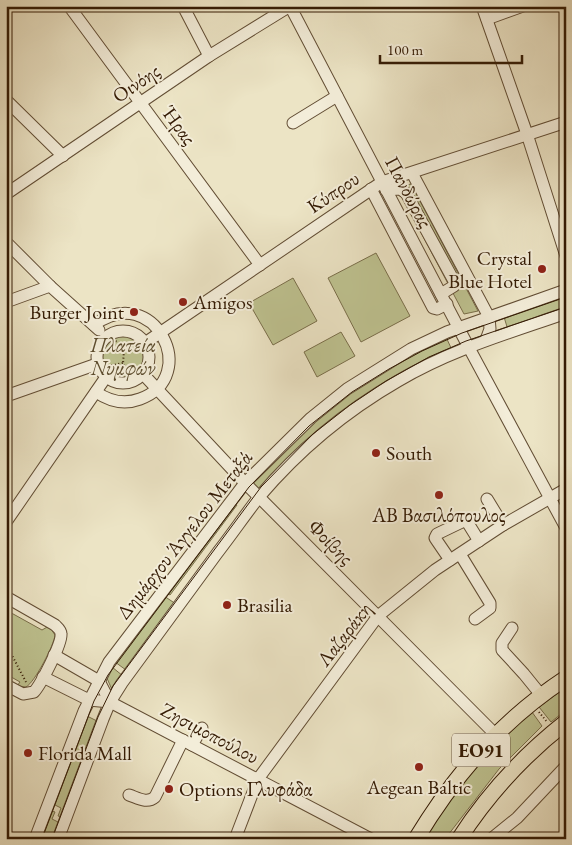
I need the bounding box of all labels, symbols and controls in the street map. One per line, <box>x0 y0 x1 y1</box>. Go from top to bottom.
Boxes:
scale bar <box>380 32 522 64</box>
text: 100 m <box>387 40 424 59</box>
street label: Οινόης <box>107 58 165 108</box>
street label: Ήρας <box>156 100 202 150</box>
street label: Πανδώρας <box>379 152 439 233</box>
street label: Κύπρου <box>302 165 364 219</box>
place label: Crystal Blue Hotel <box>448 245 532 294</box>
marker: Crystal Blue Hotel <box>536 263 548 275</box>
place label: Amigos <box>192 289 252 315</box>
marker: Amigos <box>177 296 189 308</box>
place label: Burger Joint <box>29 299 125 325</box>
marker: Burger Joint <box>128 306 140 318</box>
park label: Πλατεία Νυμφών <box>89 332 156 381</box>
place label: South <box>386 440 432 466</box>
street label: Δημάρχου Άγγελου Μεταξά <box>110 445 258 624</box>
marker: South <box>370 447 382 459</box>
marker: ΑΒ Βασιλόπουλος <box>433 489 445 501</box>
place label: ΑΒ Βασιλόπουλος <box>371 502 506 528</box>
street label: Φοίβης <box>303 514 359 570</box>
place label: Brasilia <box>237 592 292 618</box>
street label: Λαζαράκη <box>310 597 377 672</box>
marker: Brasilia <box>221 599 233 611</box>
street label: Ζησιμοπούλου <box>156 696 264 770</box>
road number: ΕΟ91 <box>452 734 510 766</box>
place label: Florida Mall <box>38 740 132 766</box>
marker: Florida Mall <box>22 747 34 759</box>
marker: Aegean Baltic <box>413 761 425 773</box>
place label: Aegean Baltic <box>366 774 471 800</box>
place label: Options Γλυφάδα <box>179 776 313 802</box>
marker: Options Γλυφάδα <box>163 783 175 795</box>

